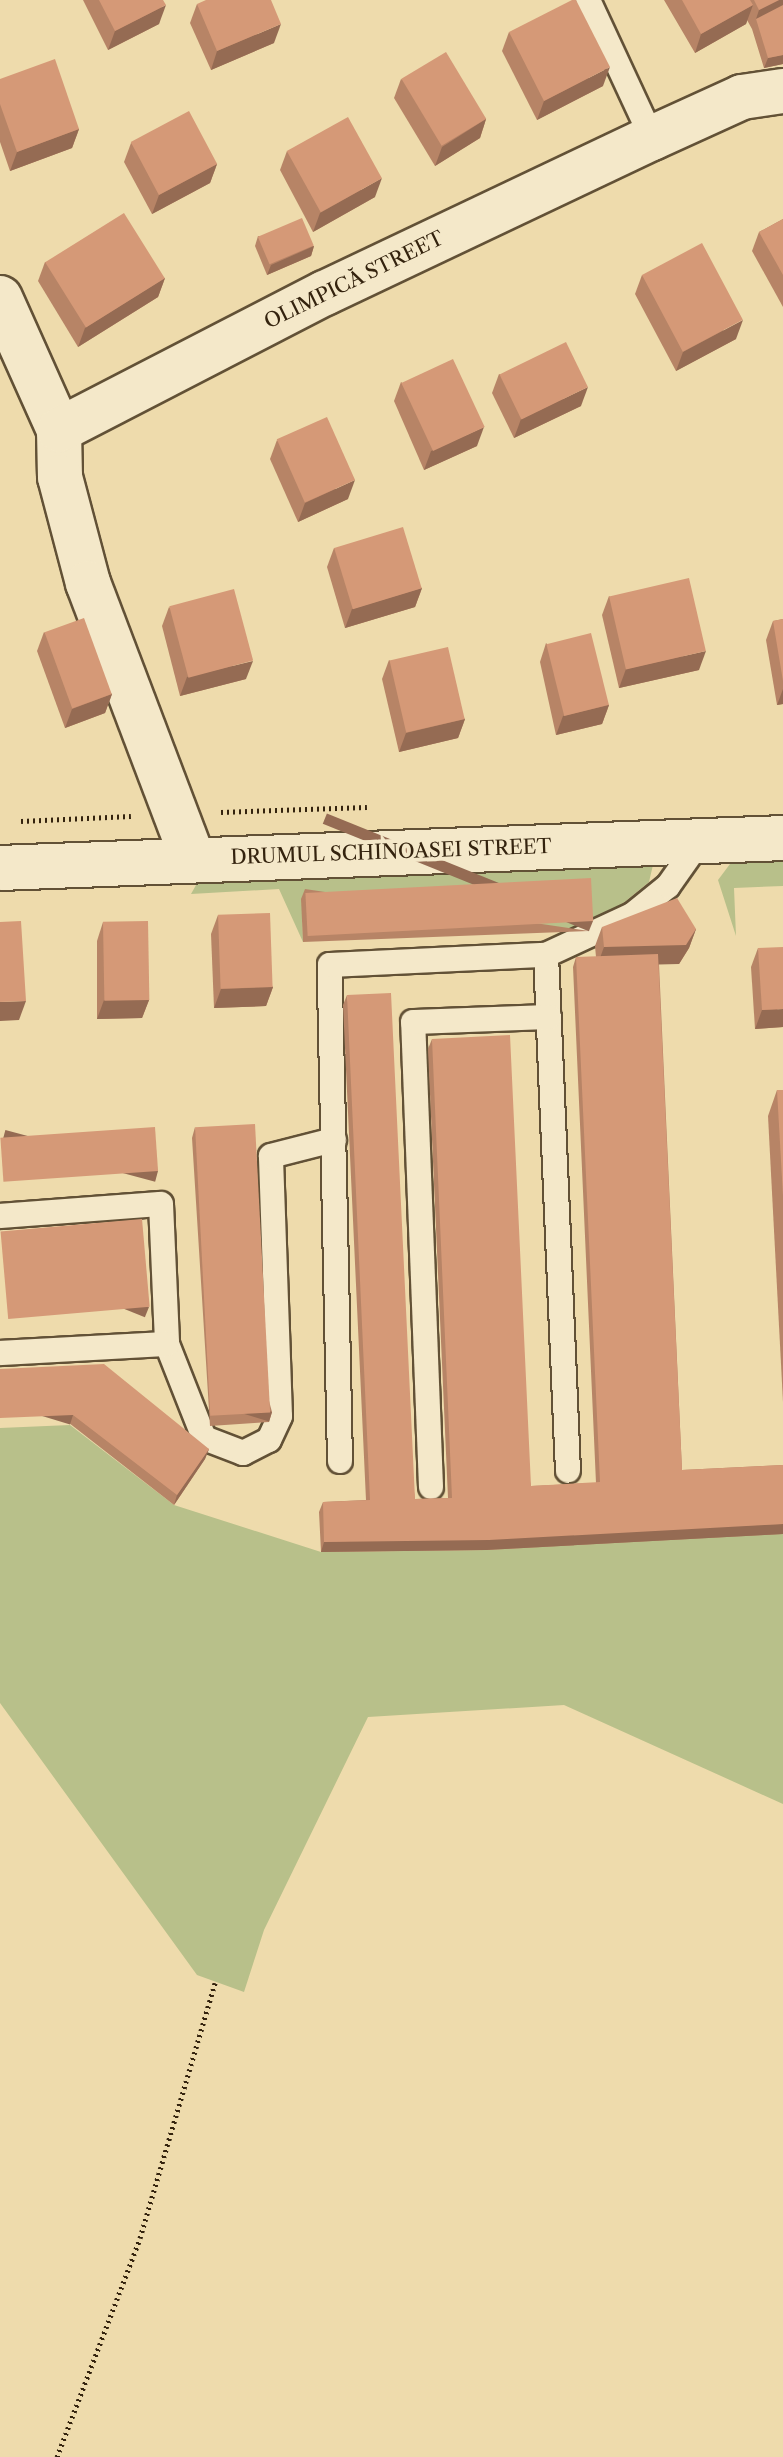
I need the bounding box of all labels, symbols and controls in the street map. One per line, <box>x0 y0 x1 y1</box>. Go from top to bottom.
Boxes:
street label: OLIMPICĂ STREET <box>260 226 448 334</box>
street label: DRUMUL SCHINOASEI STREET <box>230 834 552 870</box>

